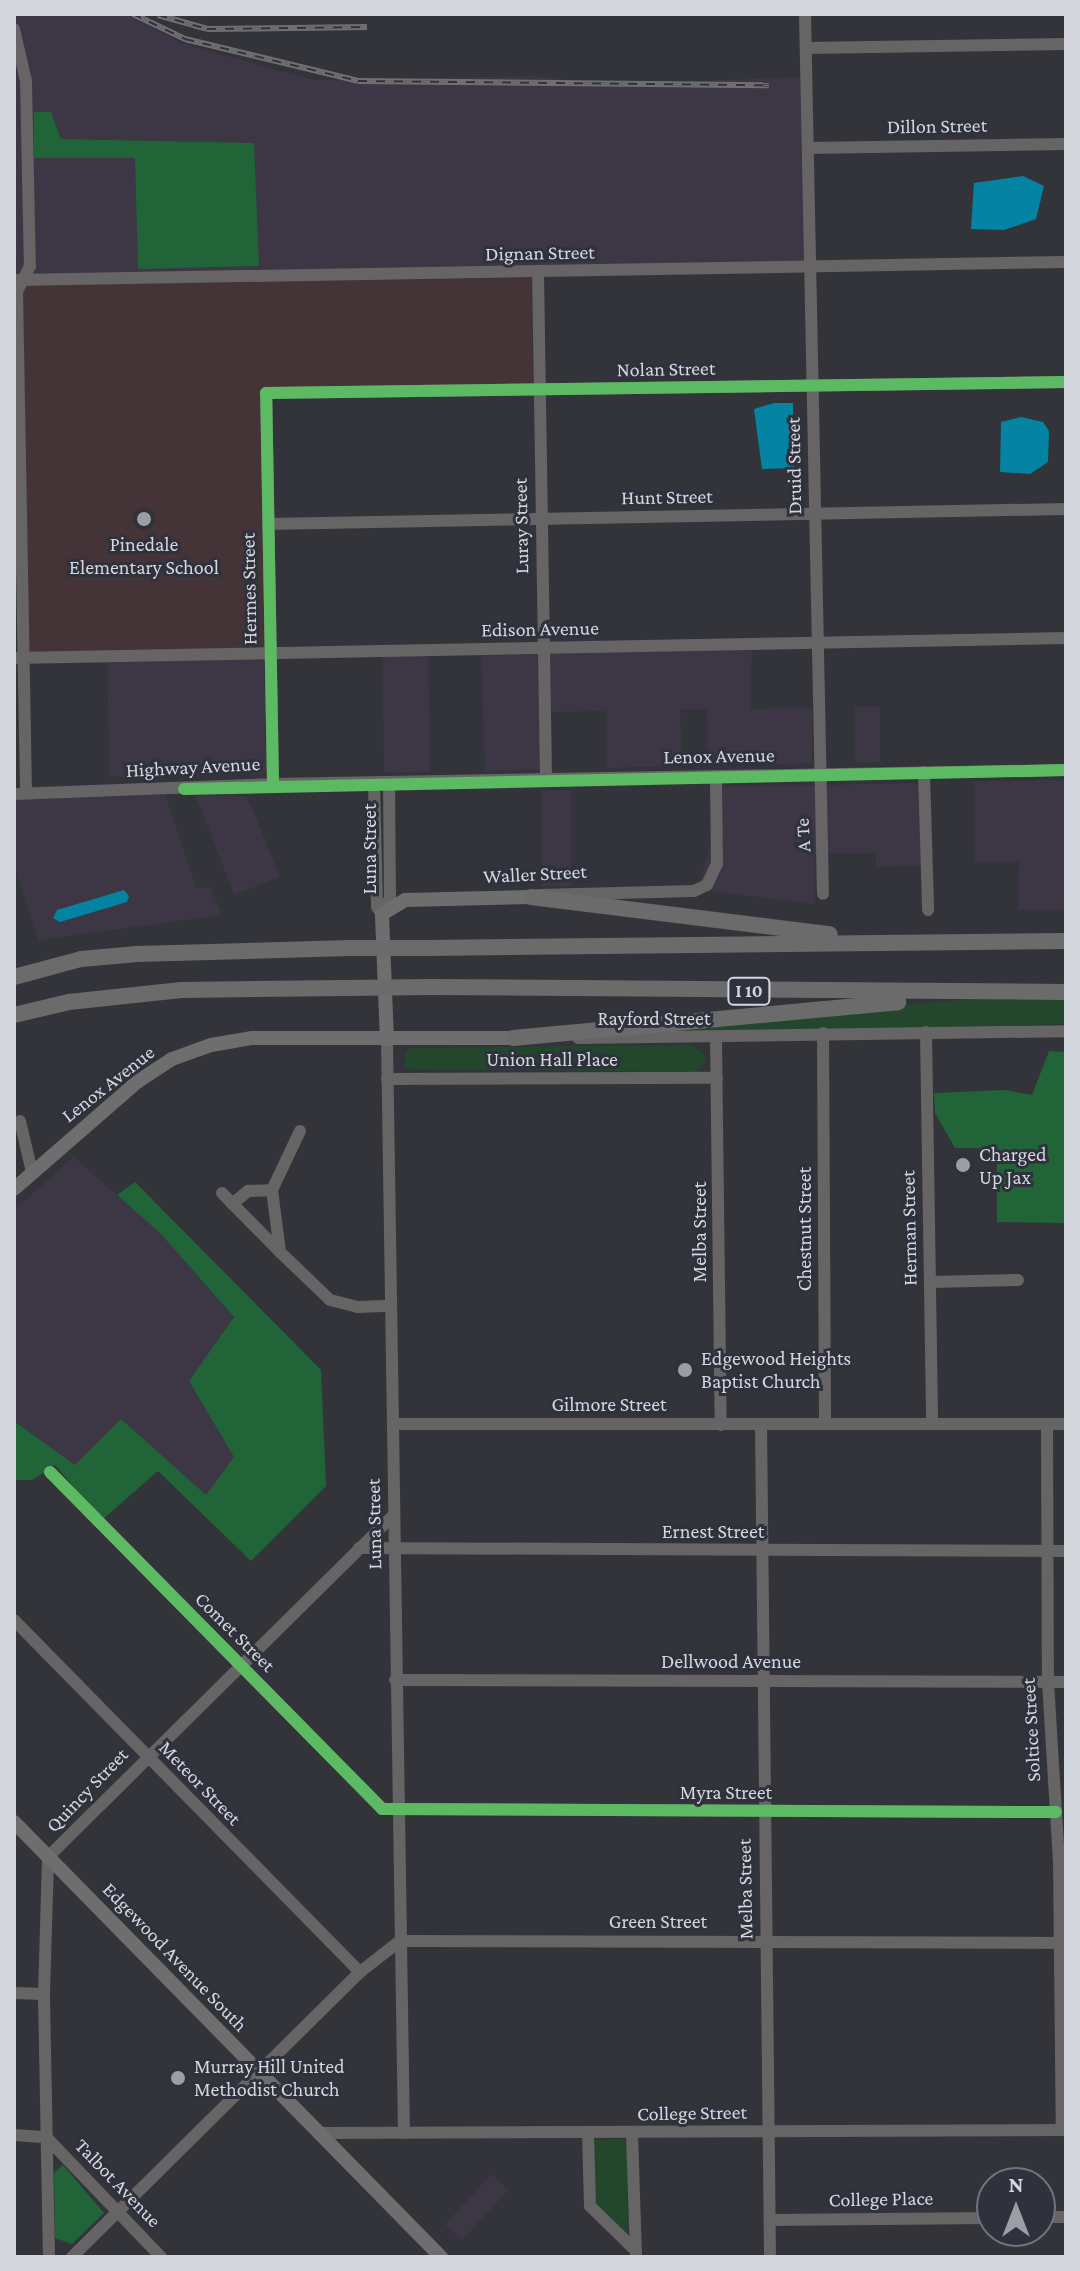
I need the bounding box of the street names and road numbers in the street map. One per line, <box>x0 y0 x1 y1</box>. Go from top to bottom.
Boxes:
street label: Dillon Street <box>887 113 987 139</box>
street label: Dignan Street <box>485 240 595 266</box>
street label: Nolan Street <box>616 356 716 382</box>
street label: Druid Street <box>781 417 807 515</box>
street label: Luray Street <box>508 478 534 574</box>
street label: Hunt Street <box>621 484 713 510</box>
street label: Hermes Street <box>236 533 262 645</box>
street label: Edison Avenue <box>481 616 599 642</box>
street label: Lenox Avenue <box>663 743 775 769</box>
street label: Highway Avenue <box>125 752 261 782</box>
street label: Luna Street <box>357 803 381 895</box>
street label: A Te <box>790 817 816 853</box>
street label: Waller Street <box>483 859 587 889</box>
road number: I 10 <box>727 977 771 1005</box>
street label: Rayford Street <box>597 1006 711 1030</box>
street label: Lenox Avenue <box>57 1040 159 1128</box>
street label: Union Hall Place <box>486 1047 618 1071</box>
street label: Chestnut Street <box>792 1167 816 1291</box>
street label: Herman Street <box>896 1170 922 1286</box>
street label: Melba Street <box>687 1182 711 1282</box>
street label: Gilmore Street <box>551 1392 667 1416</box>
street label: Luna Street <box>361 1478 387 1570</box>
street label: Ernest Street <box>662 1519 764 1543</box>
street label: Comet Street <box>190 1587 280 1677</box>
street label: Dellwood Avenue <box>661 1649 801 1673</box>
street label: Soltice Street <box>1016 1677 1046 1783</box>
street label: Meteor Street <box>154 1736 246 1830</box>
street label: Quincy Street <box>41 1743 133 1837</box>
street label: Myra Street <box>680 1780 772 1804</box>
street label: Melba Street <box>732 1838 758 1940</box>
street label: Edgewood Avenue South <box>98 1877 252 2037</box>
street label: Green Street <box>609 1909 707 1933</box>
street label: College Street <box>637 2100 747 2126</box>
street label: Talbot Avenue <box>70 2134 166 2232</box>
street label: College Place <box>829 2186 933 2212</box>

